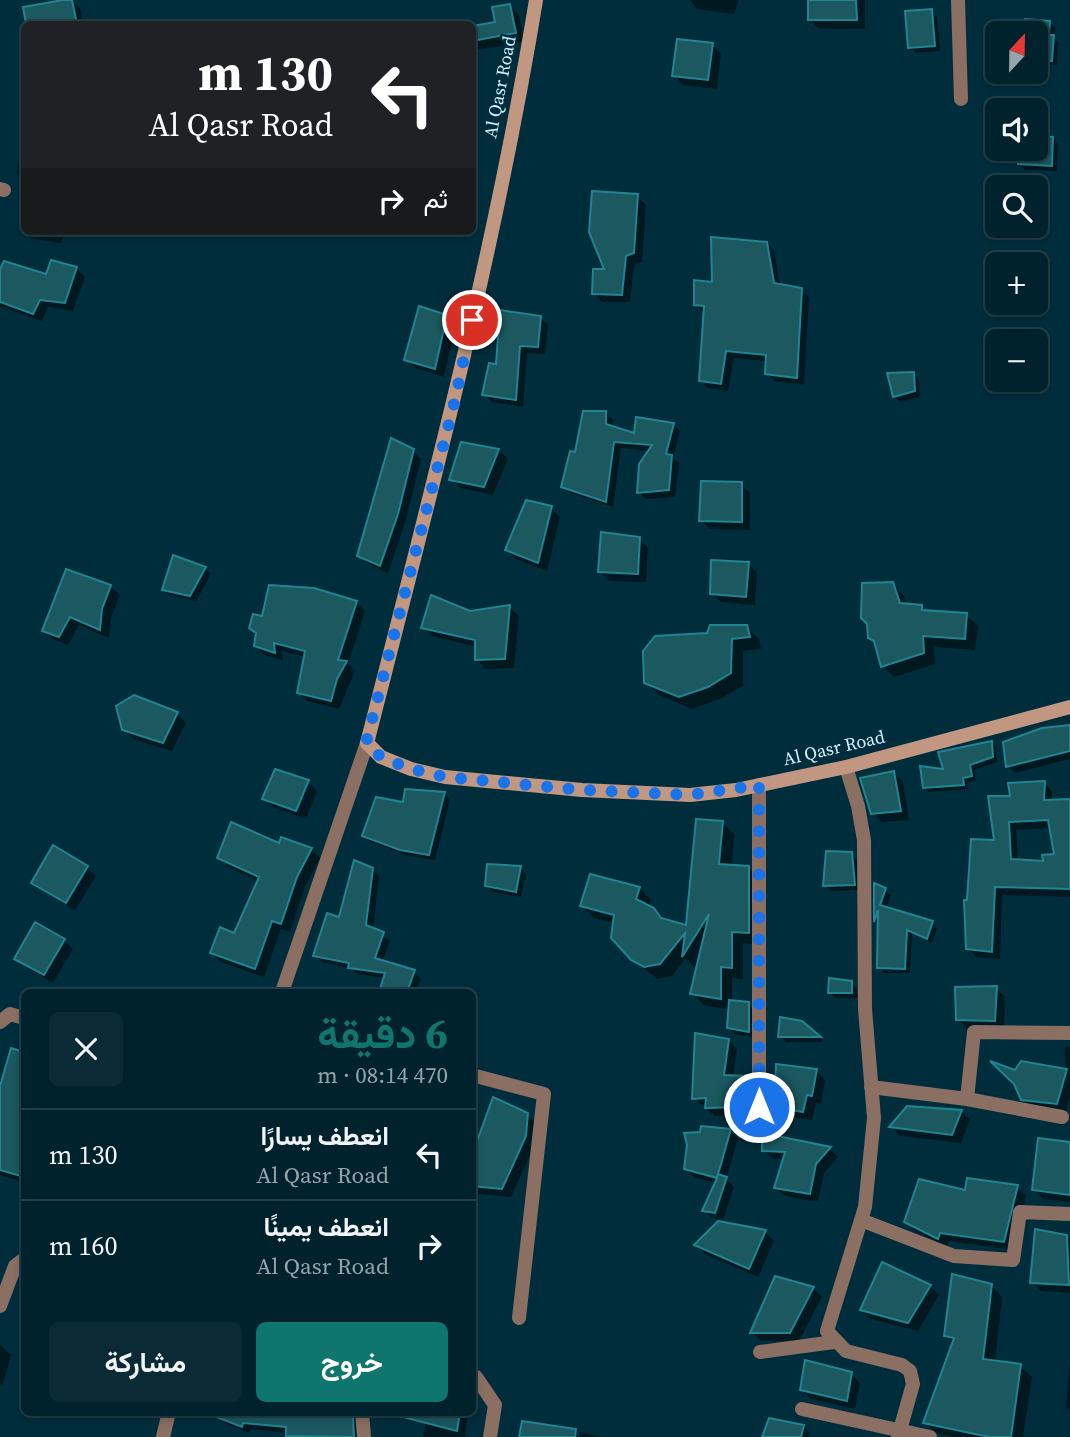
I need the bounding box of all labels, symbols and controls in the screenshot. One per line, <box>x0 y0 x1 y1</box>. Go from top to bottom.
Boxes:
north arrow <box>985 21 1048 84</box>
map controls <box>985 21 1048 392</box>
street label: Al Qasr Road <box>477 34 522 140</box>
text: 130 m <box>198 39 333 106</box>
icon: left <box>357 49 448 140</box>
button: sound <box>985 98 1048 161</box>
text: Al Qasr Road <box>148 103 333 147</box>
button: search <box>985 175 1048 238</box>
text: ثم <box>424 181 448 217</box>
icon: right <box>372 182 410 220</box>
button: + <box>985 252 1048 315</box>
pin <box>442 290 502 350</box>
icon: arrive <box>453 301 491 339</box>
button: − <box>985 329 1048 392</box>
street label: Al Qasr Road <box>780 724 887 771</box>
text: 6 دقيقة <box>317 1004 448 1062</box>
button: close <box>49 1012 123 1086</box>
text: 470 m · 08:14 <box>317 1059 448 1091</box>
position arrow <box>722 1070 796 1144</box>
text: انعطف يسارًا <box>260 1118 389 1154</box>
icon: left <box>410 1136 448 1174</box>
text: 130 m <box>49 1137 118 1173</box>
text: Al Qasr Road <box>256 1159 389 1191</box>
text: انعطف يمينًا <box>264 1209 389 1245</box>
icon: right <box>410 1227 448 1265</box>
text: 160 m <box>49 1228 118 1264</box>
text: Al Qasr Road <box>256 1250 389 1282</box>
button: مشاركة <box>49 1322 242 1402</box>
button: خروج <box>256 1322 448 1402</box>

